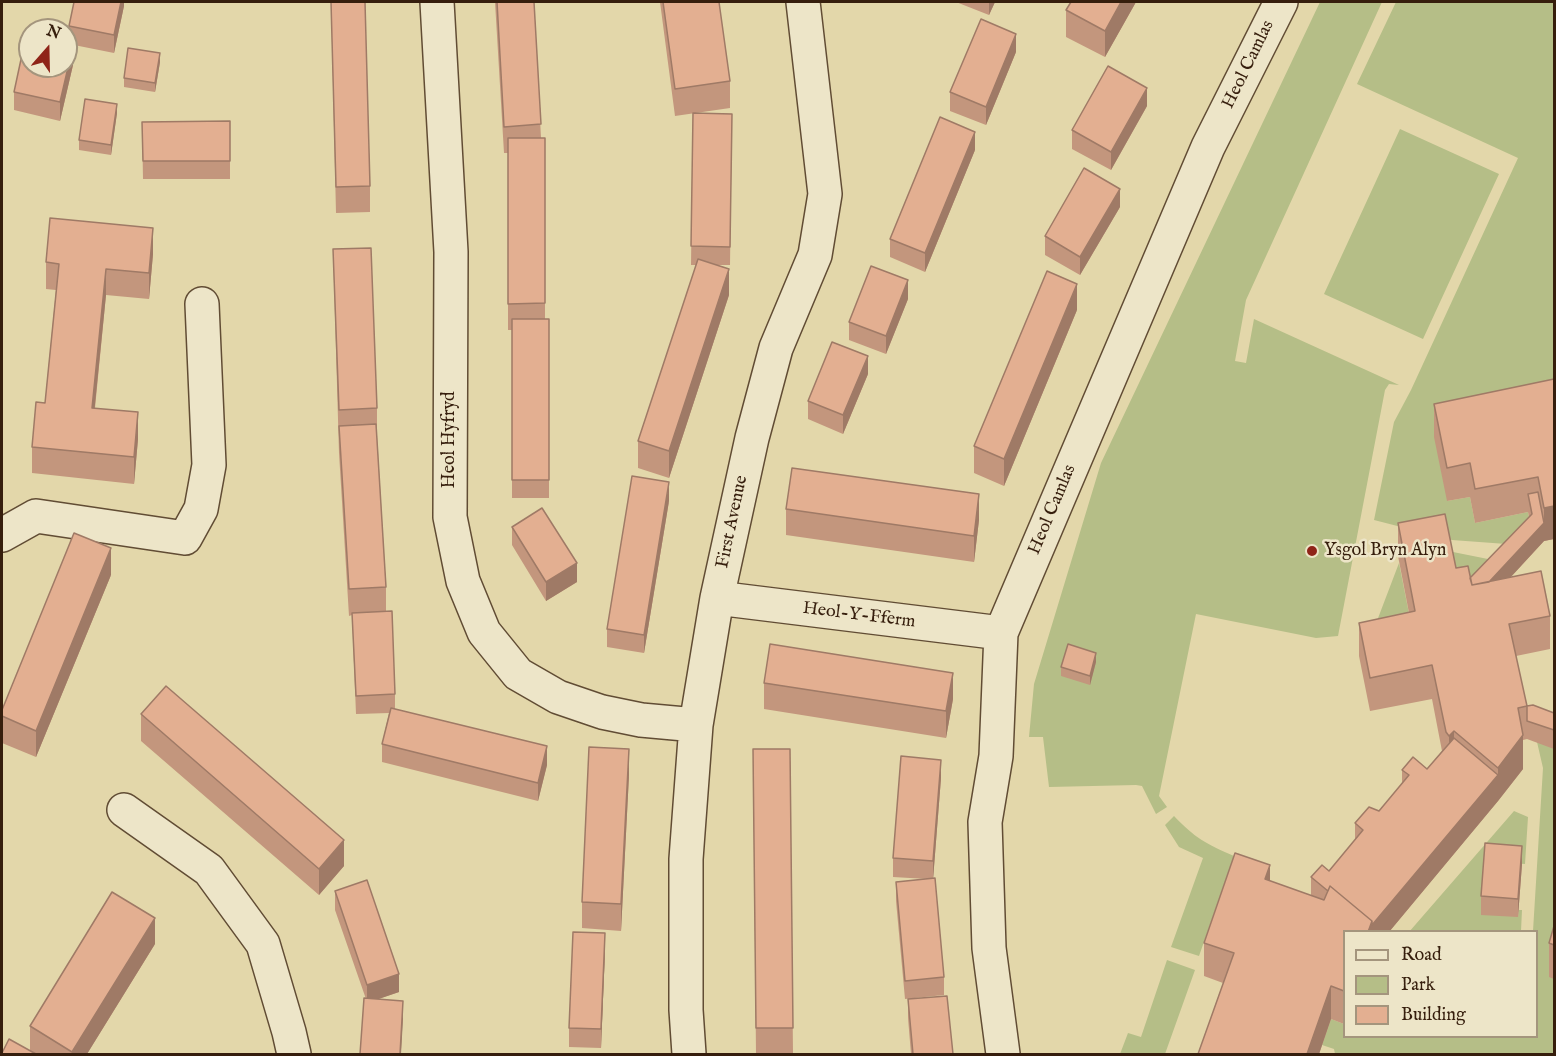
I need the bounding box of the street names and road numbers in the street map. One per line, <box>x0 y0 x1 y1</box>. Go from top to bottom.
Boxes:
street label: Heol Camlas <box>1218 17 1280 113</box>
street label: Heol Hyfryd <box>439 391 461 489</box>
street label: Heol Camlas <box>1024 462 1082 558</box>
street label: First Avenue <box>713 474 753 570</box>
street label: Heol-Y-Fferm <box>801 598 917 634</box>

